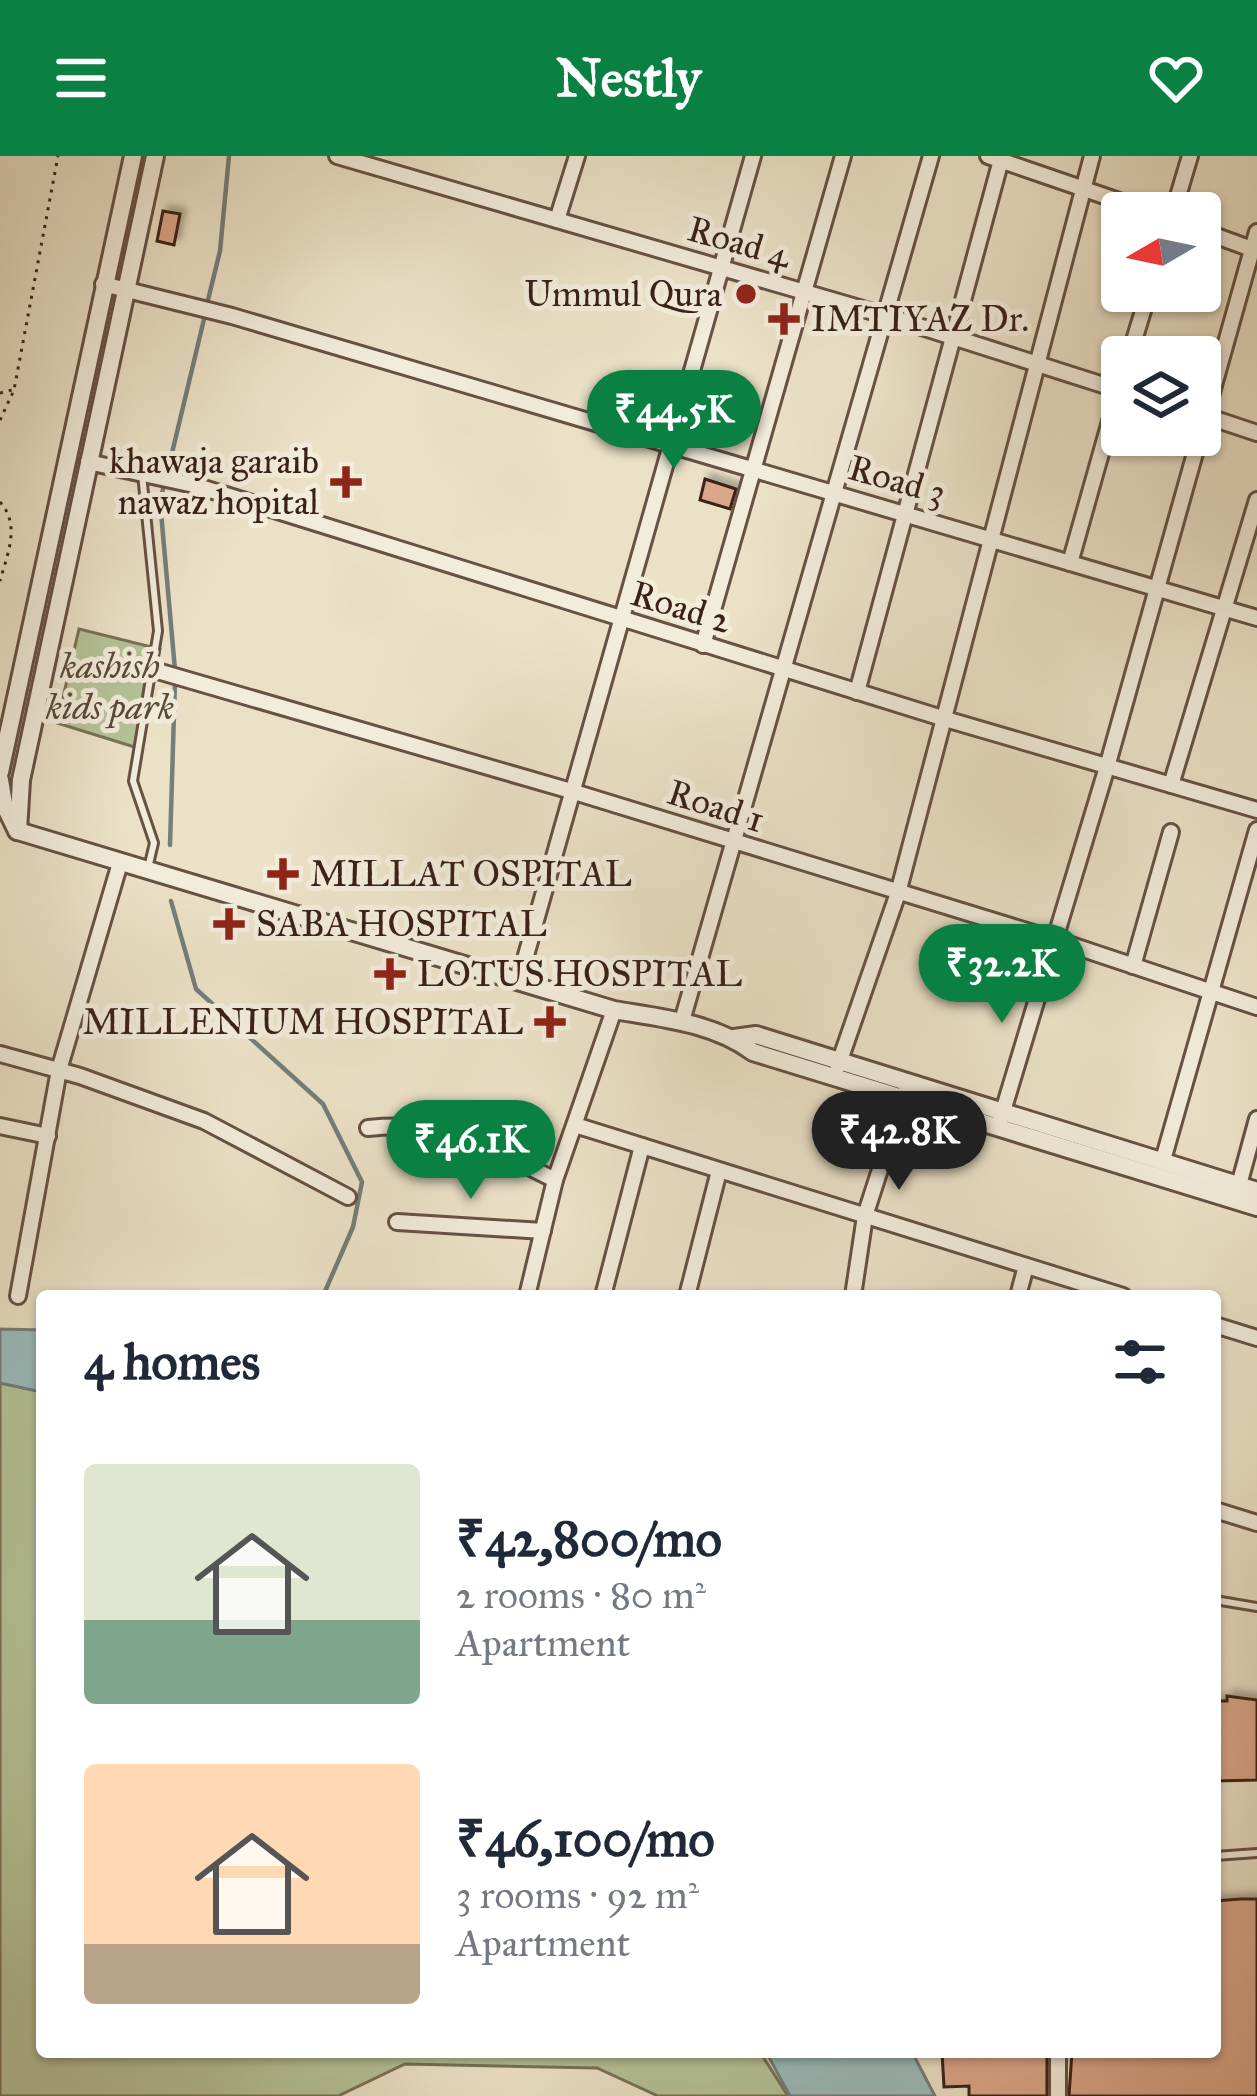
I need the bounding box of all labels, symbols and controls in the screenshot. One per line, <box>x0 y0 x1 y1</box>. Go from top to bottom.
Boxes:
icon: menu <box>48 45 114 111</box>
text: Nestly <box>556 45 701 111</box>
icon: heart <box>1143 45 1209 111</box>
north arrow <box>1101 192 1221 312</box>
map controls <box>1101 192 1221 456</box>
street label: Road 4 <box>683 206 796 278</box>
place label: Ummul Qura <box>524 272 723 316</box>
marker: Ummul Qura <box>733 281 759 307</box>
place label: IMTIYAZ Dr. <box>811 297 1029 341</box>
marker: IMTIYAZ Dr. <box>768 303 800 335</box>
button: layers <box>1101 336 1221 456</box>
pin: ₹44.5K <box>576 370 772 472</box>
text: ₹44.5K <box>614 385 734 433</box>
place label: khawaja garaib nawaz hopital <box>109 439 319 524</box>
street label: Road 3 <box>843 445 951 515</box>
marker: khawaja garaib nawaz hopital <box>330 466 362 498</box>
street label: Road 2 <box>626 571 737 643</box>
park label: kashish kids park <box>45 644 174 729</box>
street label: Road 1 <box>662 770 770 842</box>
place label: MILLAT OSPITAL <box>310 852 632 896</box>
marker: MILLAT OSPITAL <box>267 858 299 890</box>
place label: SABA HOSPITAL <box>256 902 547 946</box>
marker: SABA HOSPITAL <box>213 908 245 940</box>
pin: ₹32.2K <box>904 924 1100 1026</box>
text: ₹32.2K <box>946 939 1058 987</box>
place label: LOTUS HOSPITAL <box>417 952 743 996</box>
marker: LOTUS HOSPITAL <box>374 958 406 990</box>
place label: MILLENIUM HOSPITAL <box>82 1000 523 1044</box>
marker: MILLENIUM HOSPITAL <box>534 1006 566 1038</box>
pin: ₹42.8K <box>801 1091 997 1193</box>
pin: ₹46.1K <box>373 1100 569 1202</box>
text: ₹42.8K <box>839 1106 959 1154</box>
text: ₹46.1K <box>413 1115 529 1163</box>
icon: filters <box>1107 1329 1173 1395</box>
text: 4 homes <box>84 1331 260 1393</box>
text: ₹42,800/mo <box>456 1508 722 1570</box>
icon: home <box>180 1512 324 1656</box>
text: 2 rooms · 80 m² <box>456 1571 706 1619</box>
text: Apartment <box>456 1619 630 1667</box>
text: ₹46,100/mo <box>456 1808 715 1870</box>
icon: home <box>180 1812 324 1956</box>
text: 3 rooms · 92 m² <box>456 1871 699 1919</box>
text: Apartment <box>456 1919 630 1967</box>

